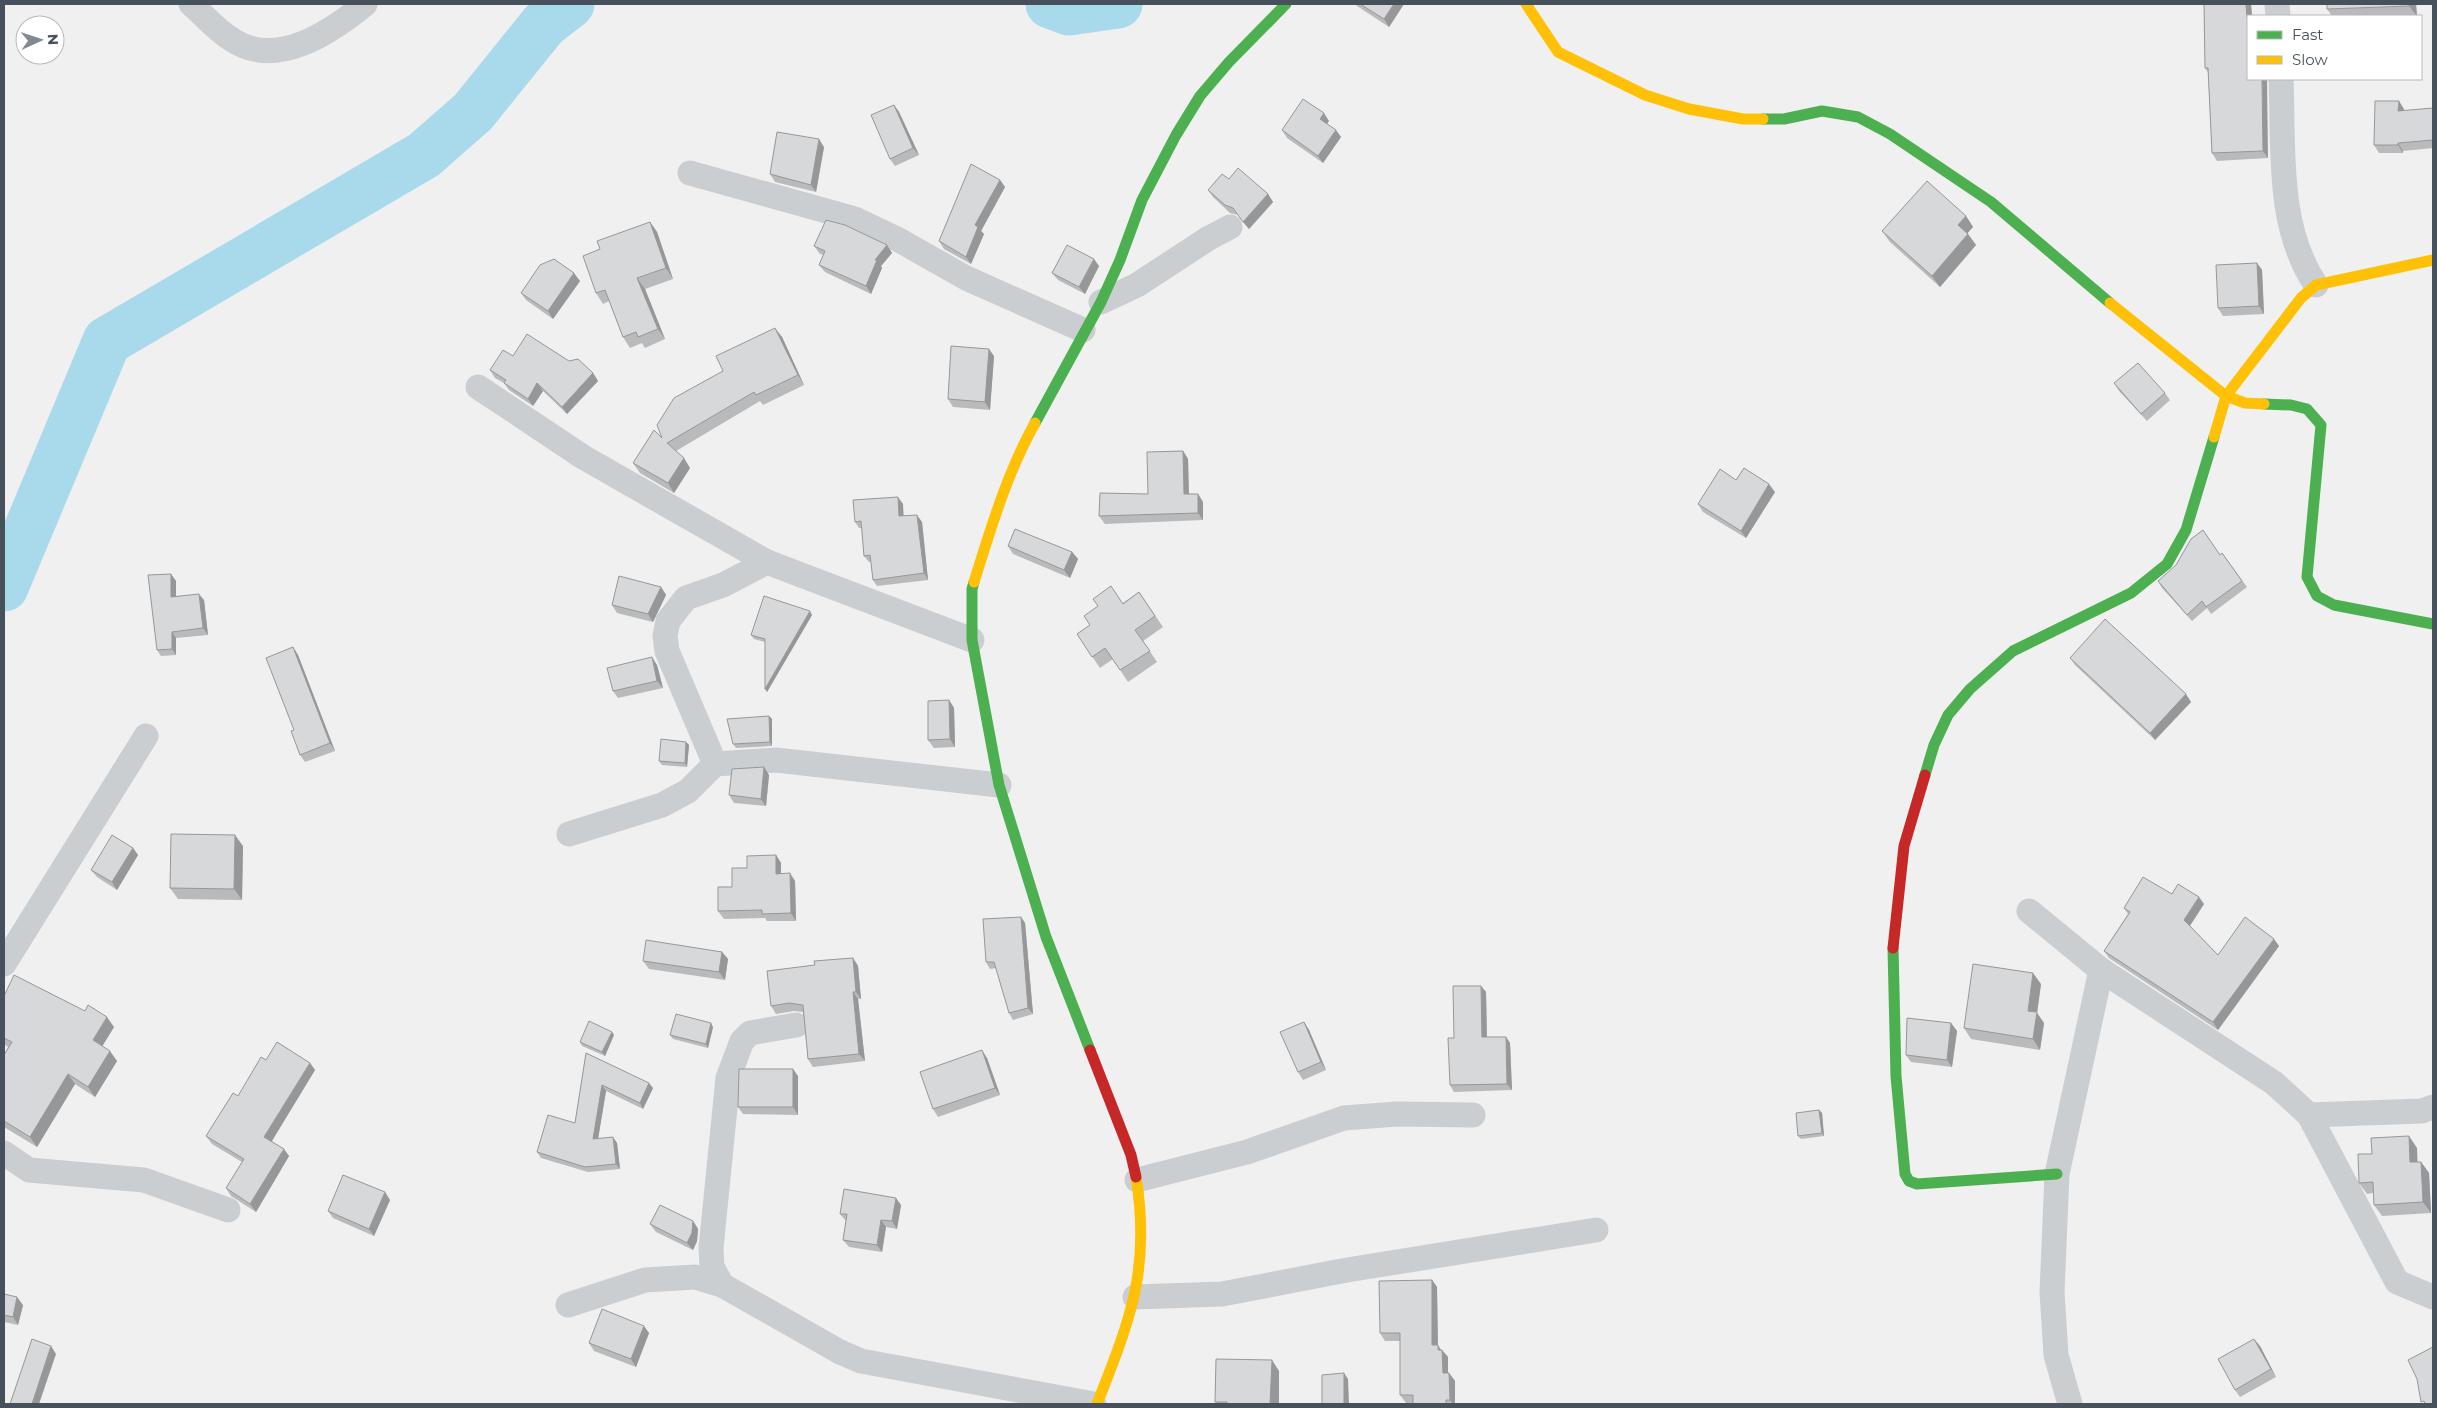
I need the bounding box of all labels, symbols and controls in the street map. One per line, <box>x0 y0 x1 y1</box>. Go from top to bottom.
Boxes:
north arrow <box>15 15 65 65</box>
legend <box>2247 15 2422 80</box>
text: Fast <box>2292 25 2323 44</box>
text: N <box>44 33 62 45</box>
text: Slow <box>2292 50 2328 69</box>

